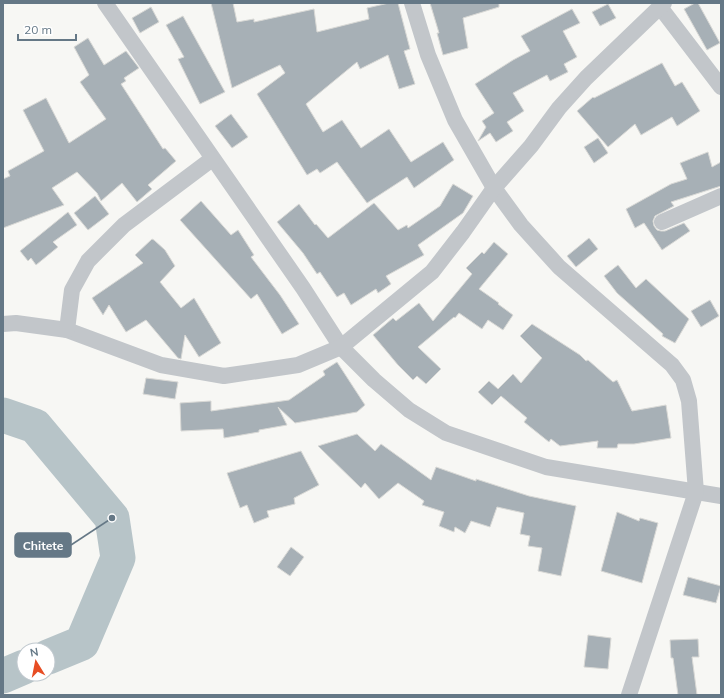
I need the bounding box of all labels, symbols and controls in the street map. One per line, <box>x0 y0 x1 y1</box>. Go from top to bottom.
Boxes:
scale bar <box>18 16 76 42</box>
text: 20 m <box>24 22 52 37</box>
callout: Chitete <box>15 533 71 557</box>
text: Chitete <box>23 538 64 553</box>
north arrow <box>16 642 56 682</box>
text: N <box>29 645 40 660</box>

